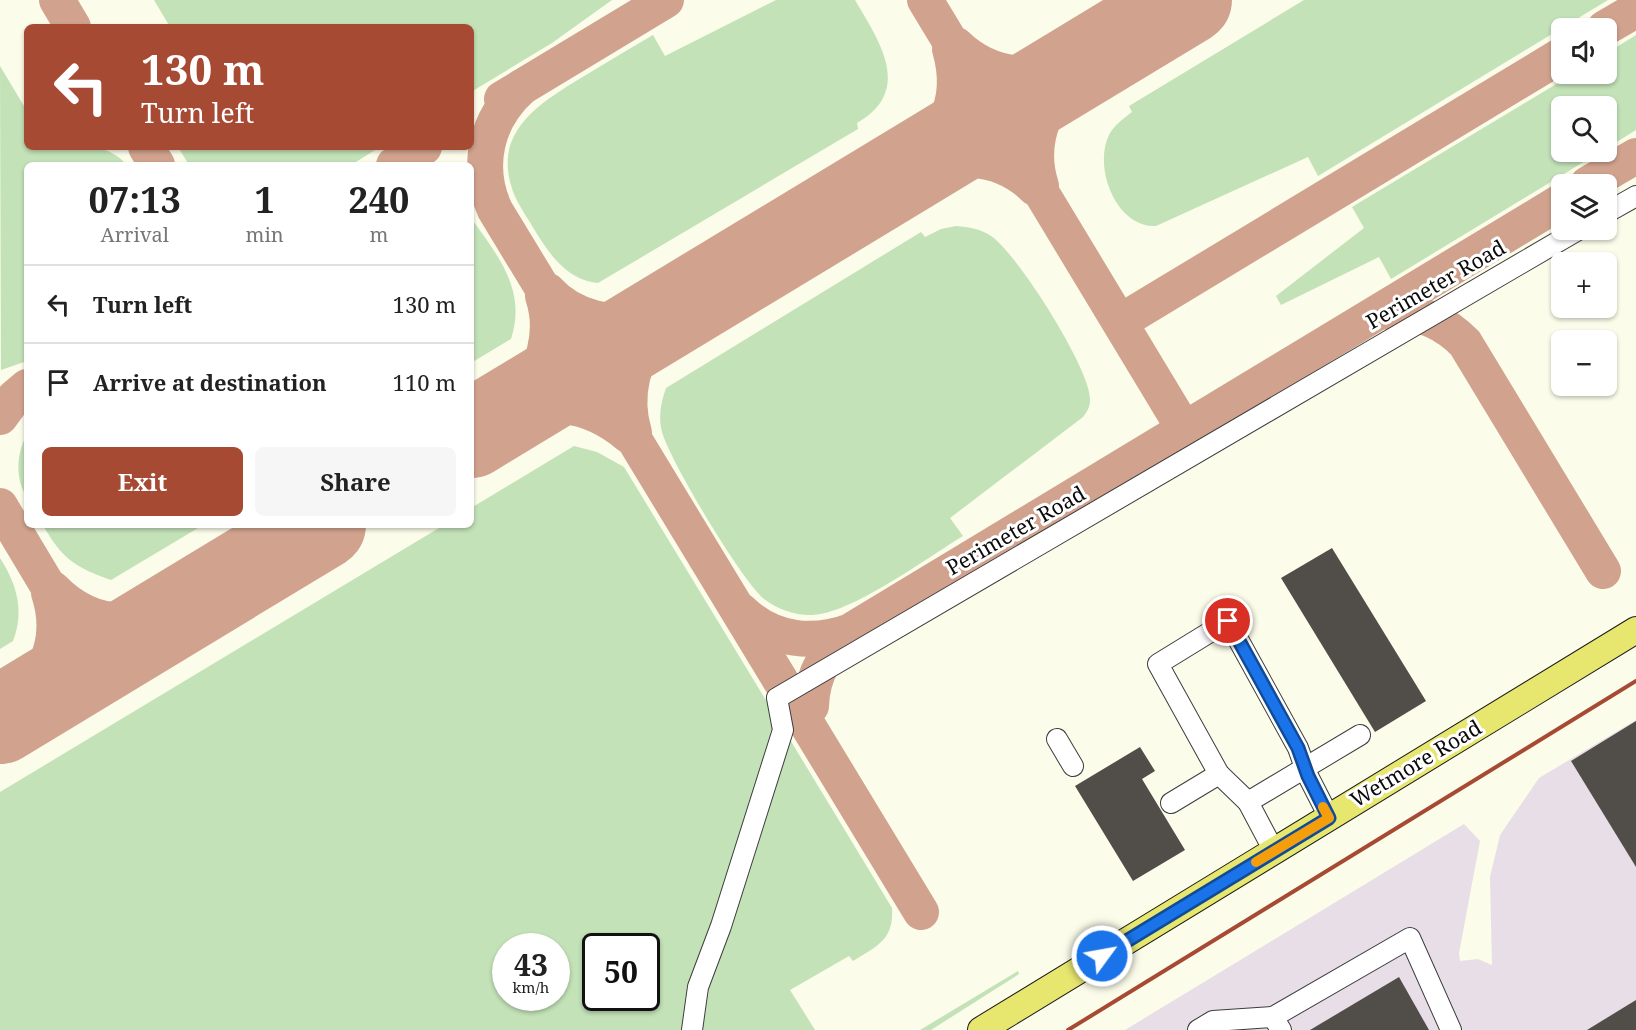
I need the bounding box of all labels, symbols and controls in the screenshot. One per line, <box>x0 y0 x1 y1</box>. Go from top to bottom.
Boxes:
map controls <box>1551 18 1617 396</box>
button: sound <box>1551 18 1617 84</box>
text: 130 m <box>141 40 265 97</box>
icon: left <box>42 48 120 126</box>
text: Turn left <box>141 94 254 131</box>
button: search <box>1551 96 1617 162</box>
button: layers <box>1551 174 1617 240</box>
text: 07:13 <box>89 175 181 224</box>
text: 1 <box>254 175 275 224</box>
text: 240 <box>348 175 409 224</box>
text: Arrival <box>101 221 169 248</box>
text: min <box>246 221 284 248</box>
text: m <box>369 221 388 248</box>
street label: Perimeter Road <box>1361 233 1510 335</box>
button: + <box>1551 252 1617 318</box>
icon: left <box>42 288 75 321</box>
text: Turn left <box>93 289 192 319</box>
text: 130 m <box>393 289 456 319</box>
button: − <box>1551 330 1617 396</box>
icon: arrive <box>42 366 75 399</box>
text: Arrive at destination <box>93 367 327 397</box>
text: 110 m <box>393 367 456 397</box>
button: Exit <box>42 447 243 516</box>
button: Share <box>255 447 456 516</box>
street label: Perimeter Road <box>941 479 1090 581</box>
pin <box>1202 595 1253 646</box>
icon: arrive <box>1211 604 1244 637</box>
street label: Wetmore Road <box>1345 713 1486 813</box>
position arrow <box>1070 924 1134 988</box>
speed limit sign: 50 <box>582 933 660 1011</box>
text: 43 <box>514 944 548 985</box>
text: km/h <box>513 977 549 997</box>

